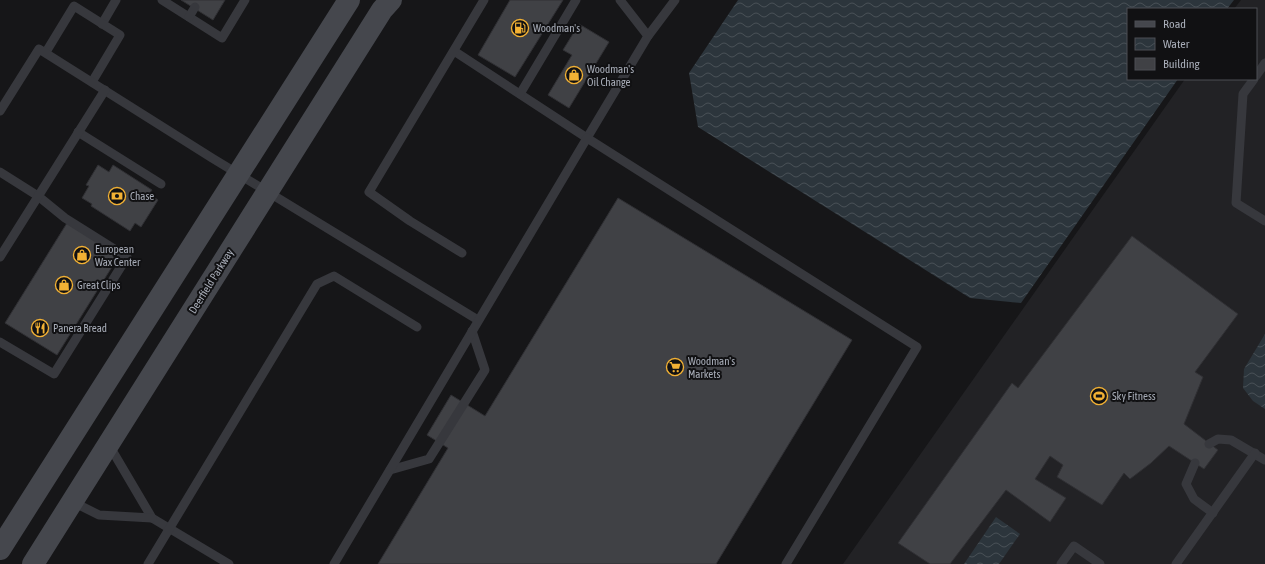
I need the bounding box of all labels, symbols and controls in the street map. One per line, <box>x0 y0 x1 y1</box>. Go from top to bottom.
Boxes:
legend <box>1127 8 1257 80</box>
text: Road <box>1163 17 1186 31</box>
fuel station icon: Woodman's <box>510 18 530 38</box>
place label: Woodman's <box>533 22 580 34</box>
text: Water <box>1163 37 1190 51</box>
text: Building <box>1163 57 1201 71</box>
place label: Woodman's Oil Change <box>587 63 634 88</box>
shop icon: Woodman's Oil Change <box>564 65 584 85</box>
bank icon: Chase <box>107 186 127 206</box>
place label: Chase <box>130 190 154 202</box>
place label: European Wax Center <box>95 243 141 268</box>
shop icon: European Wax Center <box>72 245 92 265</box>
street label: Deerfield Parkway <box>186 246 236 315</box>
shop icon: Great Clips <box>54 275 74 295</box>
place label: Great Clips <box>77 279 120 291</box>
restaurant icon: Panera Bread <box>30 318 50 338</box>
place label: Panera Bread <box>53 322 107 334</box>
place label: Woodman's Markets <box>688 355 735 380</box>
supermarket icon: Woodman's Markets <box>665 357 685 377</box>
sports icon: Sky Fitness <box>1089 386 1109 406</box>
place label: Sky Fitness <box>1112 390 1156 402</box>

